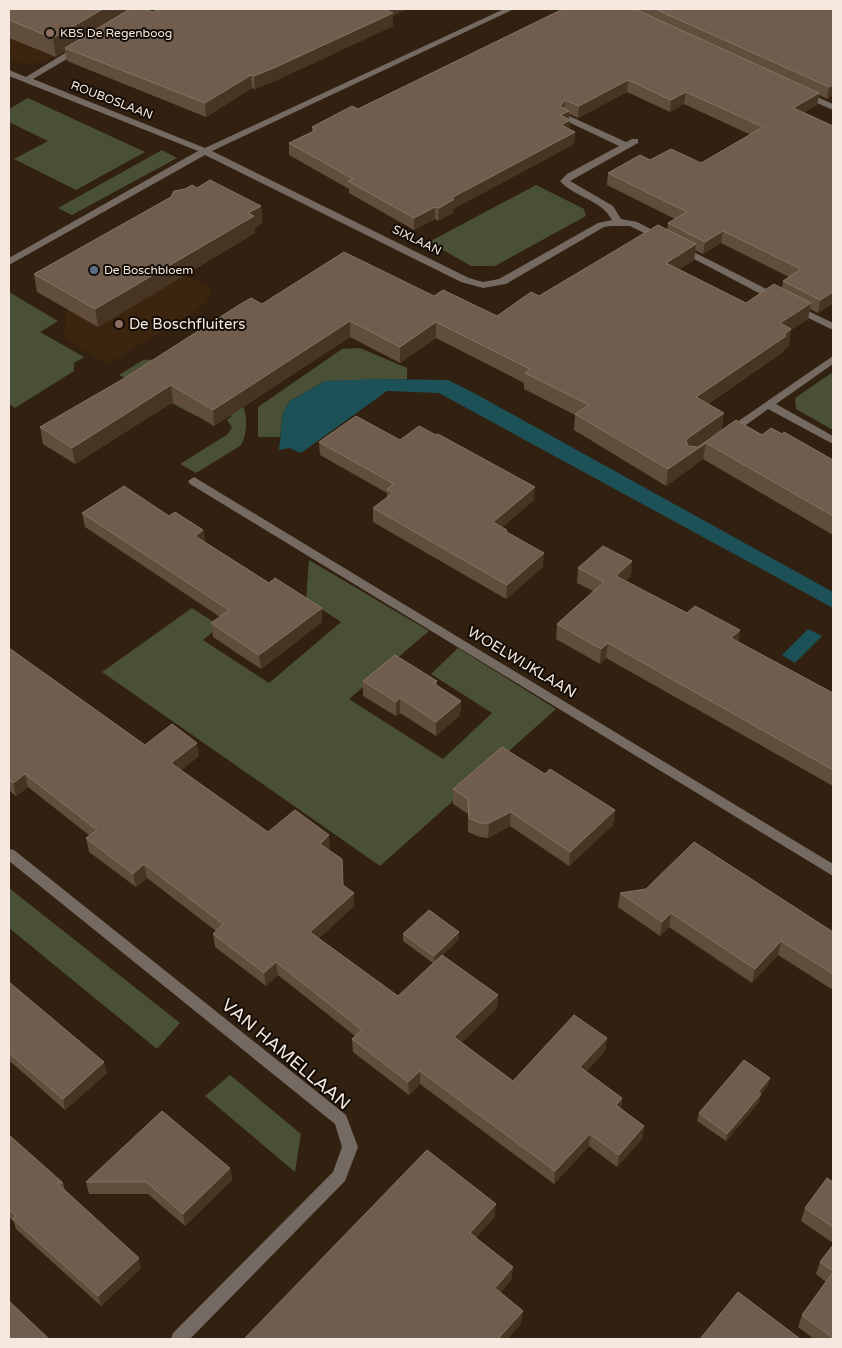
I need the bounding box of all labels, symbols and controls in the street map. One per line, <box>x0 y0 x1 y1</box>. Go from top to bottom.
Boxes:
place label: KBS De Regenboog <box>60 26 172 40</box>
marker: KBS De Regenboog <box>44 27 56 39</box>
street label: ROUBOSLAAN <box>69 78 155 122</box>
street label: SIXLAAN <box>390 222 444 258</box>
place label: De Boschbloem <box>104 263 193 277</box>
marker: De Boschbloem <box>88 264 100 276</box>
place label: De Boschfluiters <box>129 315 245 333</box>
marker: De Boschfluiters <box>113 318 125 330</box>
street label: WOELWIJKLAAN <box>464 622 580 702</box>
street label: VAN HAMELLAAN <box>217 994 355 1114</box>

